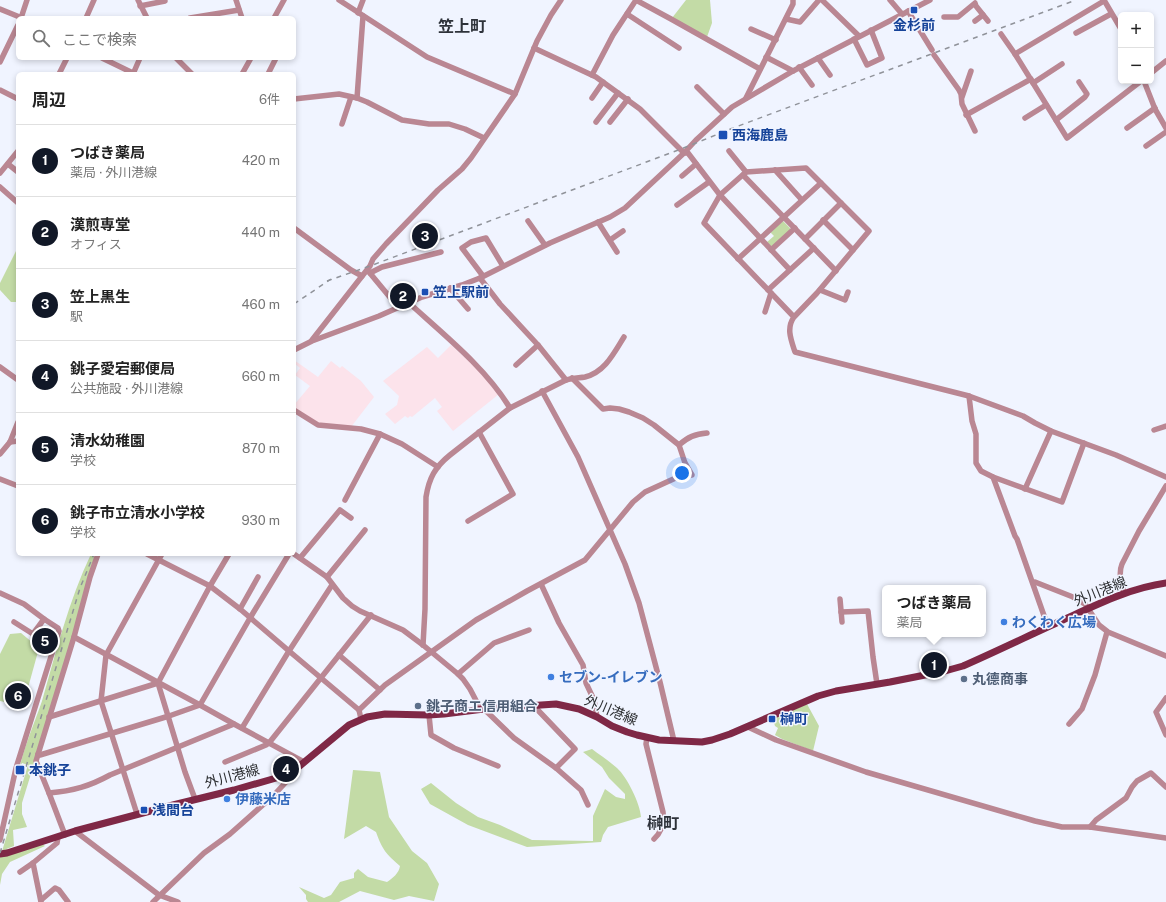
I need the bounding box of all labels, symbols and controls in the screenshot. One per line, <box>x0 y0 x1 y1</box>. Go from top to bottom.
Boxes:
marker: 金杉前 <box>909 5 919 15</box>
map controls <box>1118 12 1154 84</box>
button: + <box>1118 12 1154 48</box>
search box <box>16 16 296 60</box>
district label: 笠上町 <box>438 17 486 36</box>
place label: 金杉前 <box>893 17 935 33</box>
icon: search <box>30 27 52 49</box>
text: ここで検索 <box>62 31 137 48</box>
button: − <box>1118 48 1154 84</box>
text: 周辺 <box>32 90 66 110</box>
text: 6件 <box>259 92 280 107</box>
place label: 西海鹿島 <box>732 127 788 143</box>
marker: 西海鹿島 <box>717 129 729 141</box>
text: つばき薬局 <box>70 144 145 161</box>
text: 1 <box>42 153 48 168</box>
text: 420 m <box>242 153 280 168</box>
text: 薬局 · 外川港線 <box>70 165 157 180</box>
text: 漢煎専堂 <box>70 216 130 233</box>
pin: 3 <box>412 221 438 251</box>
text: 2 <box>41 225 49 240</box>
text: 440 m <box>241 225 280 240</box>
text: オフィス <box>70 237 122 252</box>
pin: 2 <box>390 281 416 311</box>
place label: 笠上駅前 <box>433 284 489 300</box>
marker: 笠上駅前 <box>420 287 430 297</box>
text: 笠上黒生 <box>70 288 130 305</box>
text: 3 <box>41 297 49 312</box>
text: 460 m <box>241 297 280 312</box>
text: 駅 <box>70 309 83 324</box>
text: 銚子愛宕郵便局 <box>70 360 175 377</box>
text: 4 <box>41 369 49 384</box>
text: 660 m <box>242 369 280 384</box>
text: 公共施設 · 外川港線 <box>70 381 183 396</box>
text: 清水幼稚園 <box>70 432 145 449</box>
text: 5 <box>41 441 49 456</box>
text: 870 m <box>242 441 280 456</box>
text: 学校 <box>70 453 96 468</box>
your location <box>672 463 692 483</box>
text: 銚子市立清水小学校 <box>70 504 205 521</box>
text: 6 <box>41 513 49 528</box>
text: 930 m <box>242 513 280 528</box>
text: 学校 <box>70 525 96 540</box>
street label: 外川港線 <box>1071 573 1129 609</box>
popup <box>882 585 986 637</box>
text: つばき薬局 <box>896 594 972 611</box>
place label: わくわく広場 <box>1012 614 1096 630</box>
text: 薬局 <box>896 615 923 630</box>
marker: わくわく広場 <box>999 617 1009 627</box>
pin: 5 <box>32 626 58 656</box>
pin: 1 <box>921 650 947 680</box>
place label: セブン-イレブン <box>559 669 663 685</box>
place label: 丸德商事 <box>972 671 1028 687</box>
marker: セブン-イレブン <box>546 672 556 682</box>
marker: 丸德商事 <box>959 674 969 684</box>
pin: 6 <box>5 681 31 711</box>
street label: 外川港線 <box>582 692 640 728</box>
place label: 銚子商エ信用組合 <box>426 698 538 714</box>
marker: 銚子商エ信用組合 <box>413 701 423 711</box>
place label: 榊町 <box>780 711 808 727</box>
marker: 榊町 <box>767 714 777 724</box>
pin: 4 <box>273 754 299 784</box>
street label: 外川港線 <box>203 761 261 791</box>
place label: 本銚子 <box>29 762 71 778</box>
marker: 本銚子 <box>14 764 26 776</box>
place label: 伊藤米店 <box>235 791 291 807</box>
marker: 伊藤米店 <box>222 794 232 804</box>
place label: 浅間台 <box>152 802 194 818</box>
marker: 浅間台 <box>139 805 149 815</box>
district label: 榊町 <box>647 814 679 833</box>

